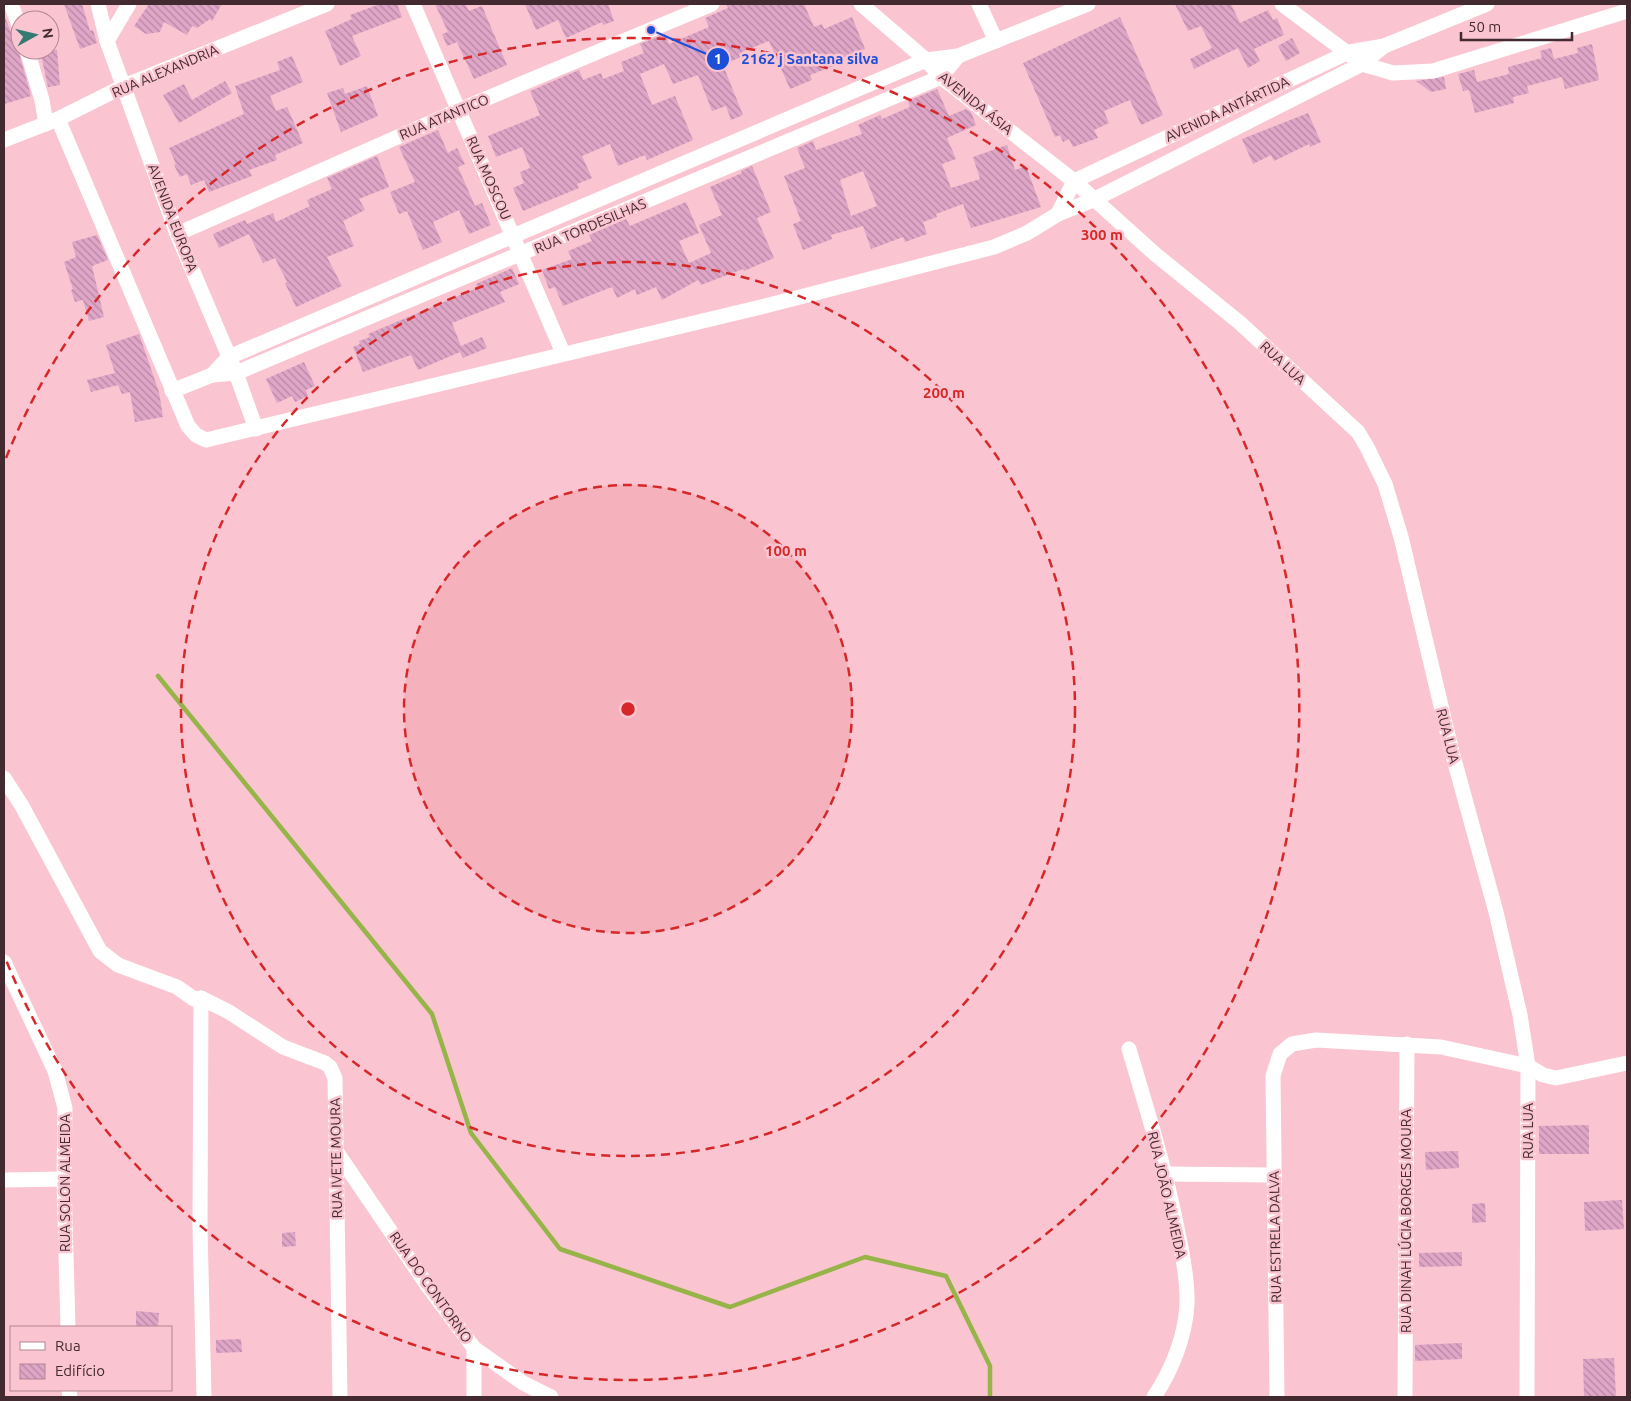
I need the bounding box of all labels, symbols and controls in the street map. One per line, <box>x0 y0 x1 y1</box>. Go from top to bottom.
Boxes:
north arrow <box>10 10 60 60</box>
scale bar <box>1461 10 1572 42</box>
text: 50 m <box>1468 18 1501 35</box>
text: N <box>39 27 57 39</box>
street label: RUA ALEXANDRIA <box>109 41 221 101</box>
callout: 2162 j Santana silva <box>706 44 888 74</box>
text: 1 <box>714 50 722 67</box>
text: 2162 j Santana silva <box>741 50 879 67</box>
street label: AVENIDA ÁSIA <box>936 68 1017 138</box>
street label: AVENIDA ANTÁRTIDA <box>1162 72 1292 145</box>
street label: RUA ATANTICO <box>397 91 491 143</box>
street label: RUA MOSCOU <box>463 134 515 222</box>
street label: AVENIDA EUROPA <box>145 162 201 274</box>
street label: RUA TORDESILHAS <box>532 195 648 257</box>
text: 300 m <box>1081 226 1123 243</box>
street label: RUA LUA <box>1257 338 1309 388</box>
text: 200 m <box>923 384 965 401</box>
text: 100 m <box>765 542 807 559</box>
centre of rings <box>619 700 637 718</box>
street label: RUA LUA <box>1433 707 1463 765</box>
street label: RUA IVETE MOURA <box>327 1098 345 1218</box>
street label: RUA LUA <box>1520 1103 1536 1159</box>
street label: RUA DINAH LÚCIA BORGES MOURA <box>1397 1109 1414 1333</box>
street label: RUA SOLON ALMEIDA <box>57 1114 73 1252</box>
street label: RUA JOÃO ALMEIDA <box>1145 1130 1190 1260</box>
street label: RUA ESTRELA DALVA <box>1266 1171 1284 1303</box>
street label: RUA DO CONTORNO <box>387 1228 475 1346</box>
legend <box>10 1326 172 1391</box>
text: Rua <box>55 1337 81 1354</box>
text: Edifício <box>55 1362 105 1379</box>

